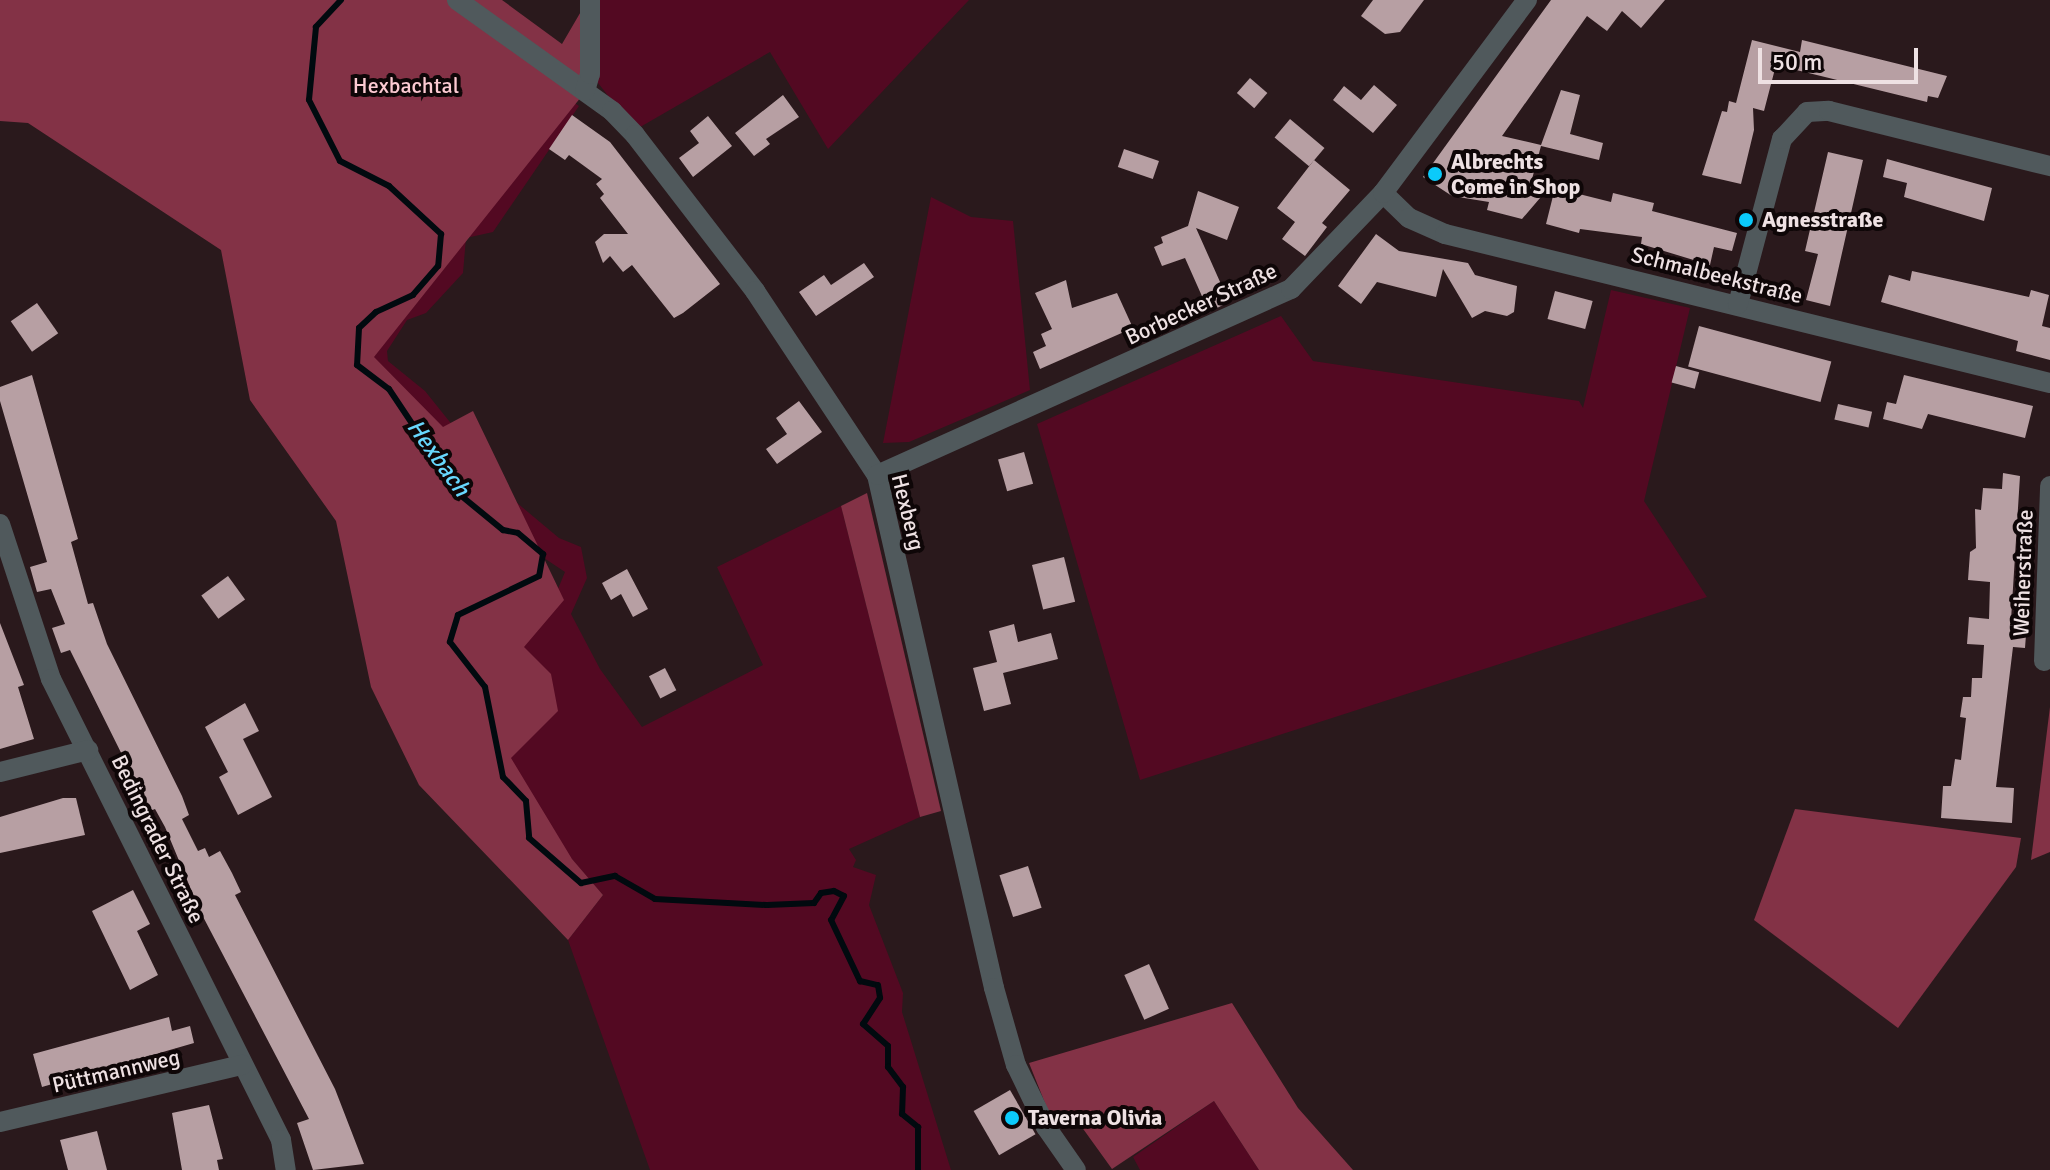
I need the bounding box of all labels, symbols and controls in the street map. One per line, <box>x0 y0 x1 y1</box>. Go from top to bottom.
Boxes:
scale bar <box>1762 32 1922 82</box>
text: 50 m <box>1772 47 1822 77</box>
park label: Hexbachtal <box>353 73 459 99</box>
place label: Albrechts Come in Shop <box>1451 148 1580 200</box>
marker: Albrechts Come in Shop <box>1426 165 1444 183</box>
place label: Agnesstraße <box>1762 207 1883 233</box>
marker: Agnesstraße <box>1737 211 1755 229</box>
street label: Schmalbeekstraße <box>1629 241 1805 309</box>
street label: Borbecker Straße <box>1121 257 1281 351</box>
water label: Hexbach <box>400 414 476 502</box>
street label: Hexberg <box>886 471 930 553</box>
street label: Weiherstraße <box>2008 509 2038 637</box>
street label: Bedingrader Straße <box>106 751 210 927</box>
street label: Püttmannweg <box>50 1043 182 1099</box>
place label: Taverna Olivia <box>1028 1105 1162 1131</box>
marker: Taverna Olivia <box>1003 1109 1021 1127</box>

